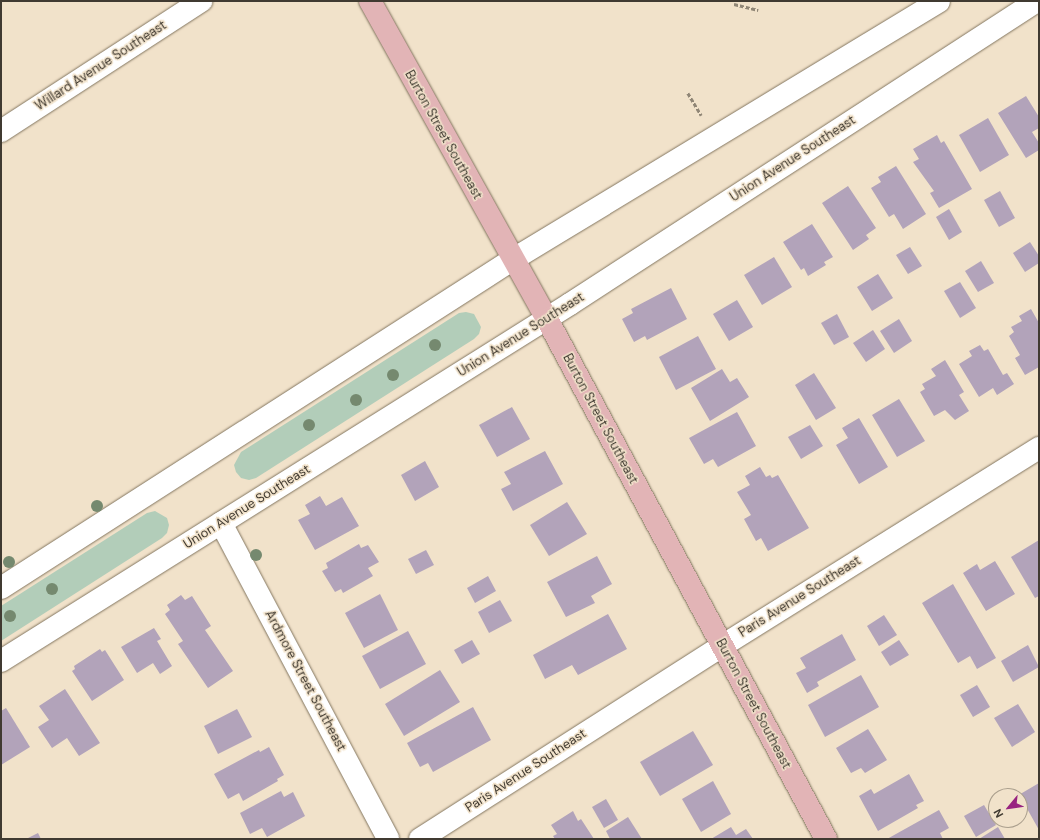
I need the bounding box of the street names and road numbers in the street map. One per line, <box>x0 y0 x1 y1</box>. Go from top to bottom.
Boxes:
street label: Willard Avenue Southeast <box>32 18 170 114</box>
street label: Burton Street Southeast <box>401 68 485 202</box>
street label: Union Avenue Southeast <box>727 113 859 205</box>
street label: Union Avenue Southeast <box>455 290 587 380</box>
street label: Burton Street Southeast <box>559 351 641 487</box>
street label: Union Avenue Southeast <box>181 462 313 552</box>
street label: Paris Avenue Southeast <box>736 553 864 641</box>
street label: Ardmore Street Southeast <box>261 608 349 754</box>
street label: Burton Street Southeast <box>712 636 794 772</box>
street label: Paris Avenue Southeast <box>463 726 589 816</box>

